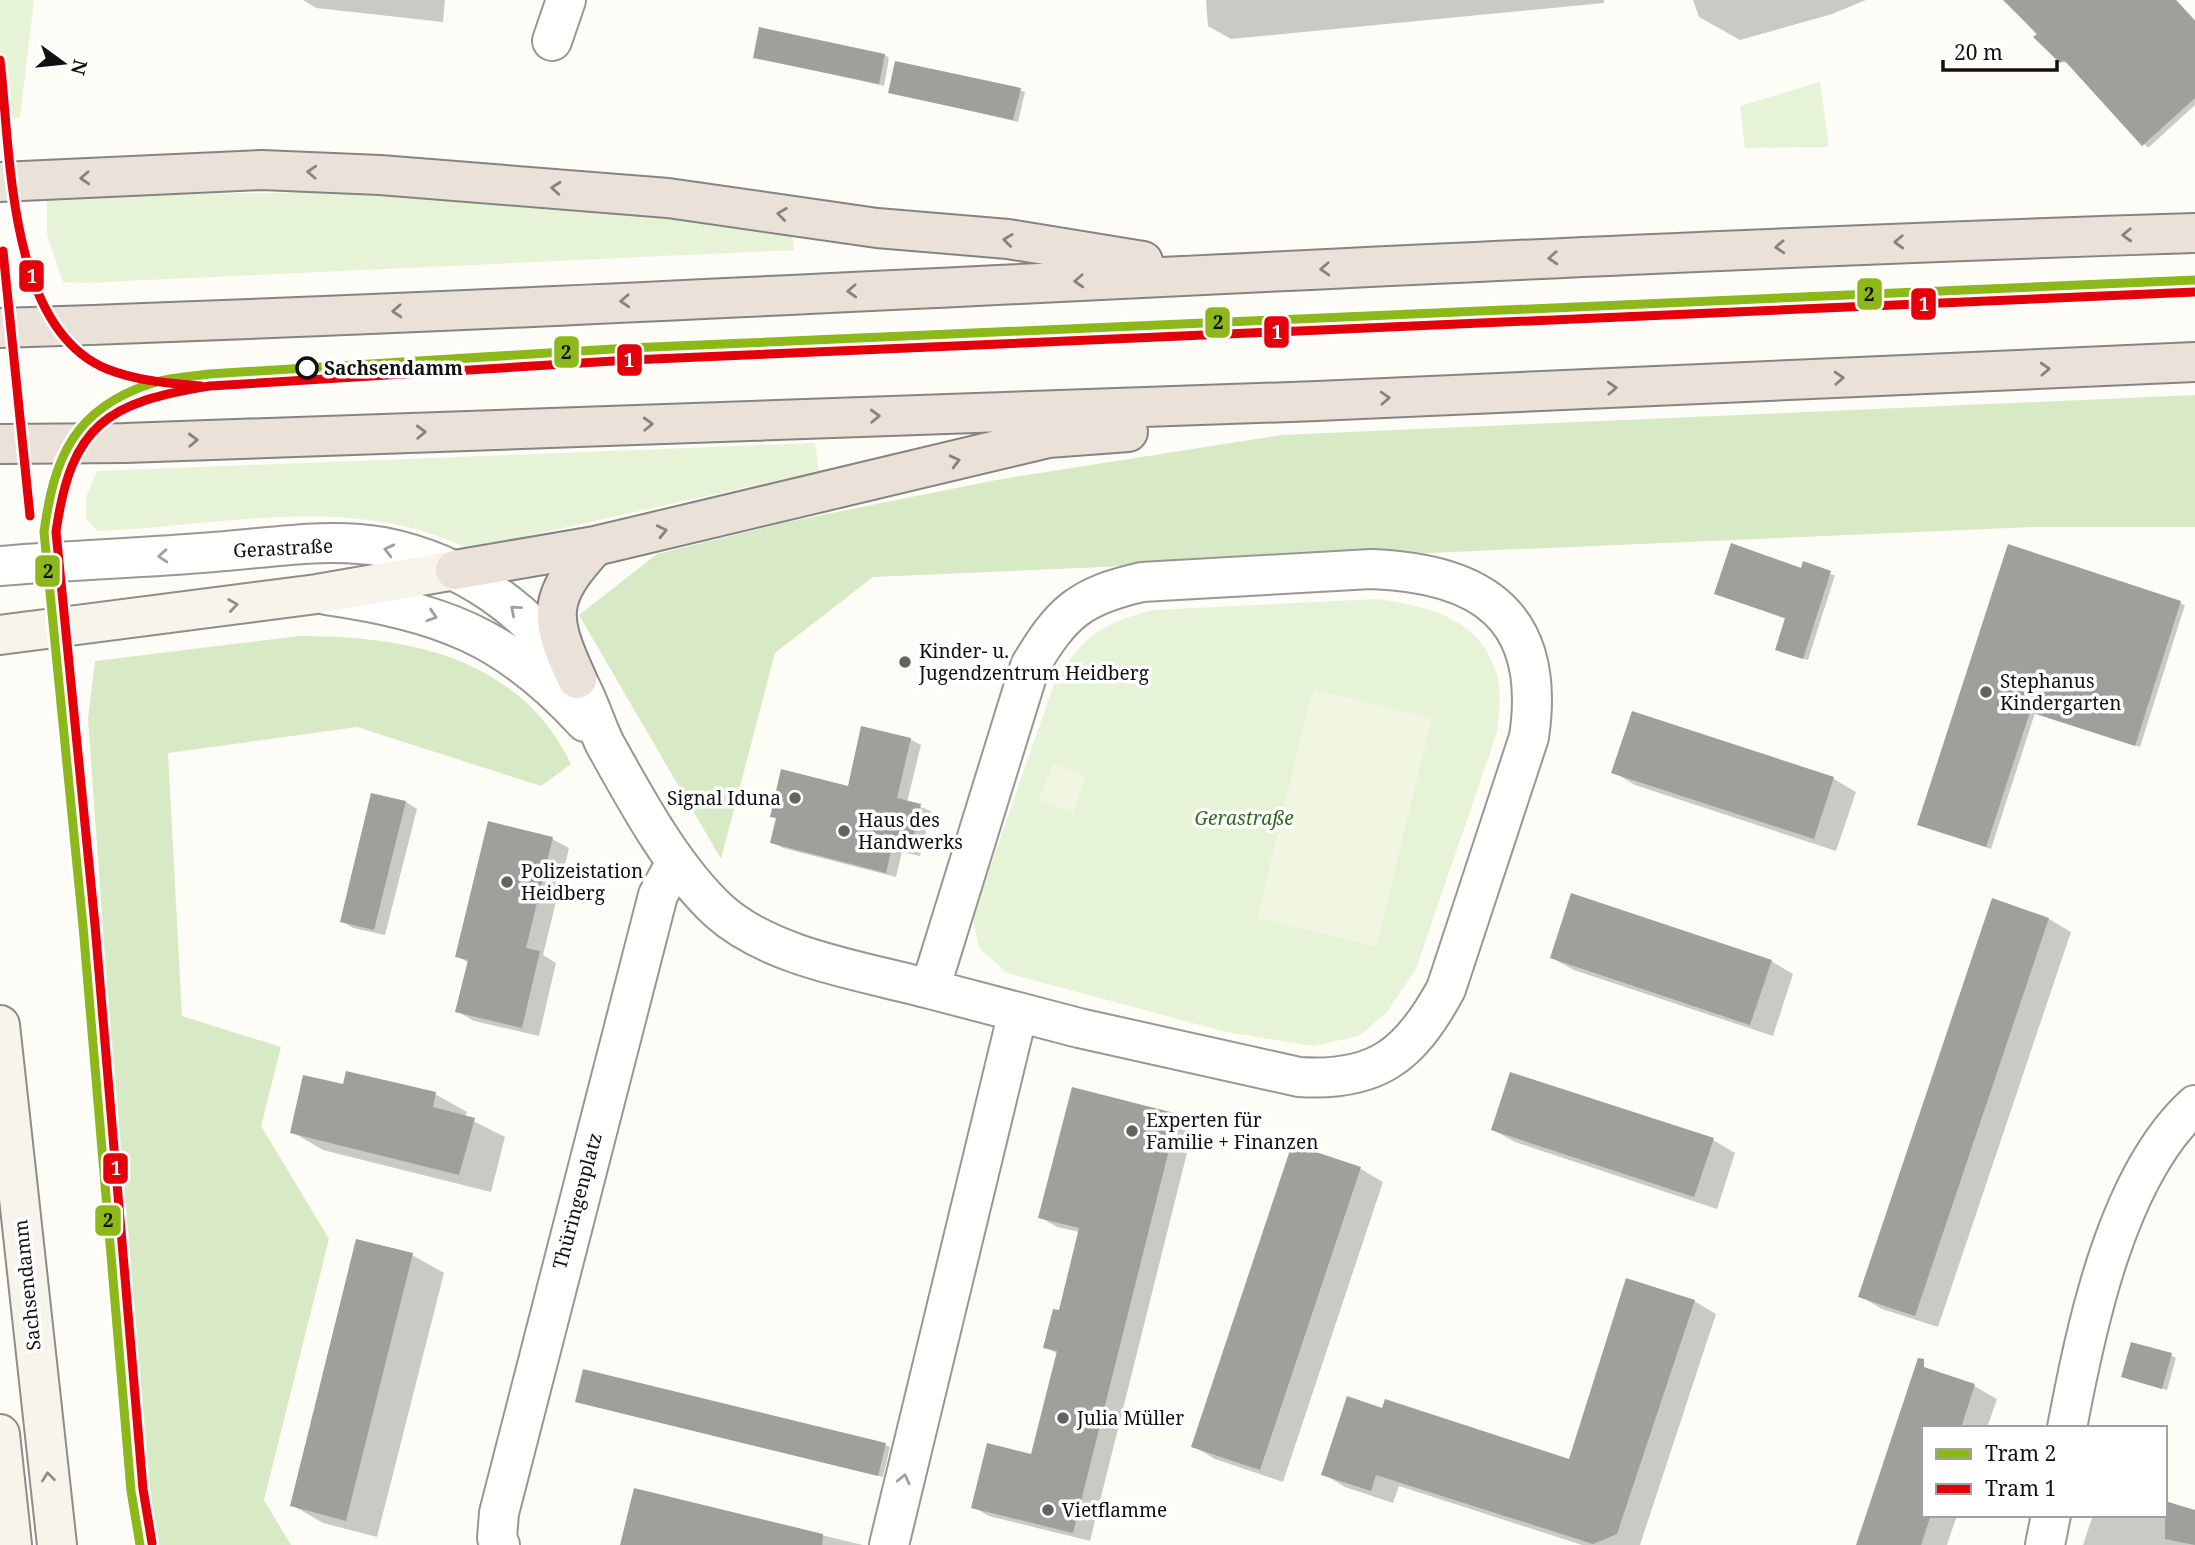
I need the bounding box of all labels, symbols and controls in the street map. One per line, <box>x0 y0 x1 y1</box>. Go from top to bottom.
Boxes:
north arrow <box>28 28 98 98</box>
scale bar <box>1943 28 2057 72</box>
text: 20 m <box>1954 38 2003 66</box>
text: N <box>65 57 94 78</box>
one-way arrow <box>306 164 317 179</box>
one-way arrow <box>79 170 90 185</box>
one-way arrow <box>551 181 562 196</box>
one-way arrow <box>776 207 788 222</box>
one-way arrow <box>2121 228 2132 243</box>
one-way arrow <box>1002 233 1014 248</box>
one-way arrow <box>1894 235 1905 250</box>
one-way arrow <box>1774 240 1785 255</box>
one-way arrow <box>1547 251 1558 266</box>
line badge: 1 <box>18 259 45 293</box>
one-way arrow <box>1320 261 1331 276</box>
text: 1 <box>27 263 37 289</box>
one-way arrow <box>1073 273 1084 288</box>
line badge: 2 <box>1856 277 1883 311</box>
text: 2 <box>1864 281 1874 307</box>
one-way arrow <box>846 284 857 299</box>
line badge: 1 <box>1910 287 1937 321</box>
text: 1 <box>1919 291 1929 317</box>
one-way arrow <box>619 294 630 309</box>
one-way arrow <box>392 304 403 319</box>
line badge: 2 <box>1204 306 1231 339</box>
text: 2 <box>1213 309 1223 335</box>
line badge: 1 <box>1263 315 1290 349</box>
text: 1 <box>1272 319 1282 345</box>
line badge: 2 <box>553 335 580 369</box>
text: 2 <box>561 339 571 365</box>
line badge: 1 <box>616 343 643 377</box>
text: 1 <box>624 347 634 373</box>
place label: Sachsendamm <box>324 355 463 381</box>
marker: Sachsendamm <box>296 357 318 379</box>
one-way arrow <box>2040 361 2051 376</box>
one-way arrow <box>1834 370 1845 385</box>
one-way arrow <box>1607 381 1618 396</box>
one-way arrow <box>1380 391 1391 406</box>
one-way arrow <box>870 408 881 423</box>
one-way arrow <box>643 416 654 431</box>
one-way arrow <box>415 425 426 440</box>
one-way arrow <box>188 433 199 448</box>
one-way arrow <box>948 455 960 469</box>
one-way arrow <box>656 525 668 539</box>
street label: Gerastraße <box>232 532 334 564</box>
one-way arrow <box>383 544 395 558</box>
one-way arrow <box>157 548 168 563</box>
line badge: 2 <box>34 554 61 588</box>
text: 2 <box>43 558 53 584</box>
one-way arrow <box>227 598 239 613</box>
one-way arrow <box>510 606 523 618</box>
one-way arrow <box>425 608 437 623</box>
place label: Kinder- u. Jugendzentrum Heidberg <box>918 638 1149 686</box>
marker: Kinder- u. Jugendzentrum Heidberg <box>897 654 913 670</box>
place label: Stephanus Kindergarten <box>2000 668 2121 716</box>
marker: Stephanus Kindergarten <box>1978 684 1994 700</box>
place label: Signal Iduna <box>667 785 781 811</box>
marker: Signal Iduna <box>787 790 803 806</box>
park label: Gerastraße <box>1194 805 1294 831</box>
place label: Haus des Handwerks <box>858 807 963 855</box>
marker: Haus des Handwerks <box>836 823 852 839</box>
place label: Polizeistation Heidberg <box>521 858 643 906</box>
marker: Polizeistation Heidberg <box>499 874 515 890</box>
place label: Experten für Familie + Finanzen <box>1146 1107 1318 1155</box>
marker: Experten für Familie + Finanzen <box>1124 1123 1140 1139</box>
street label: Thüringenplatz <box>546 1130 608 1272</box>
line badge: 1 <box>102 1152 129 1185</box>
text: 1 <box>111 1155 121 1181</box>
line badge: 2 <box>94 1204 122 1237</box>
text: 2 <box>103 1207 113 1233</box>
street label: Sachsendamm <box>7 1218 47 1352</box>
place label: Julia Müller <box>1076 1405 1184 1431</box>
marker: Julia Müller <box>1055 1410 1071 1426</box>
legend <box>1922 1426 2167 1517</box>
text: Tram 2 <box>1985 1439 2056 1467</box>
one-way arrow <box>41 1471 56 1482</box>
one-way arrow <box>896 1473 910 1485</box>
text: Tram 1 <box>1985 1474 2056 1502</box>
place label: Vietflamme <box>1062 1497 1167 1523</box>
marker: Vietflamme <box>1040 1502 1056 1518</box>

